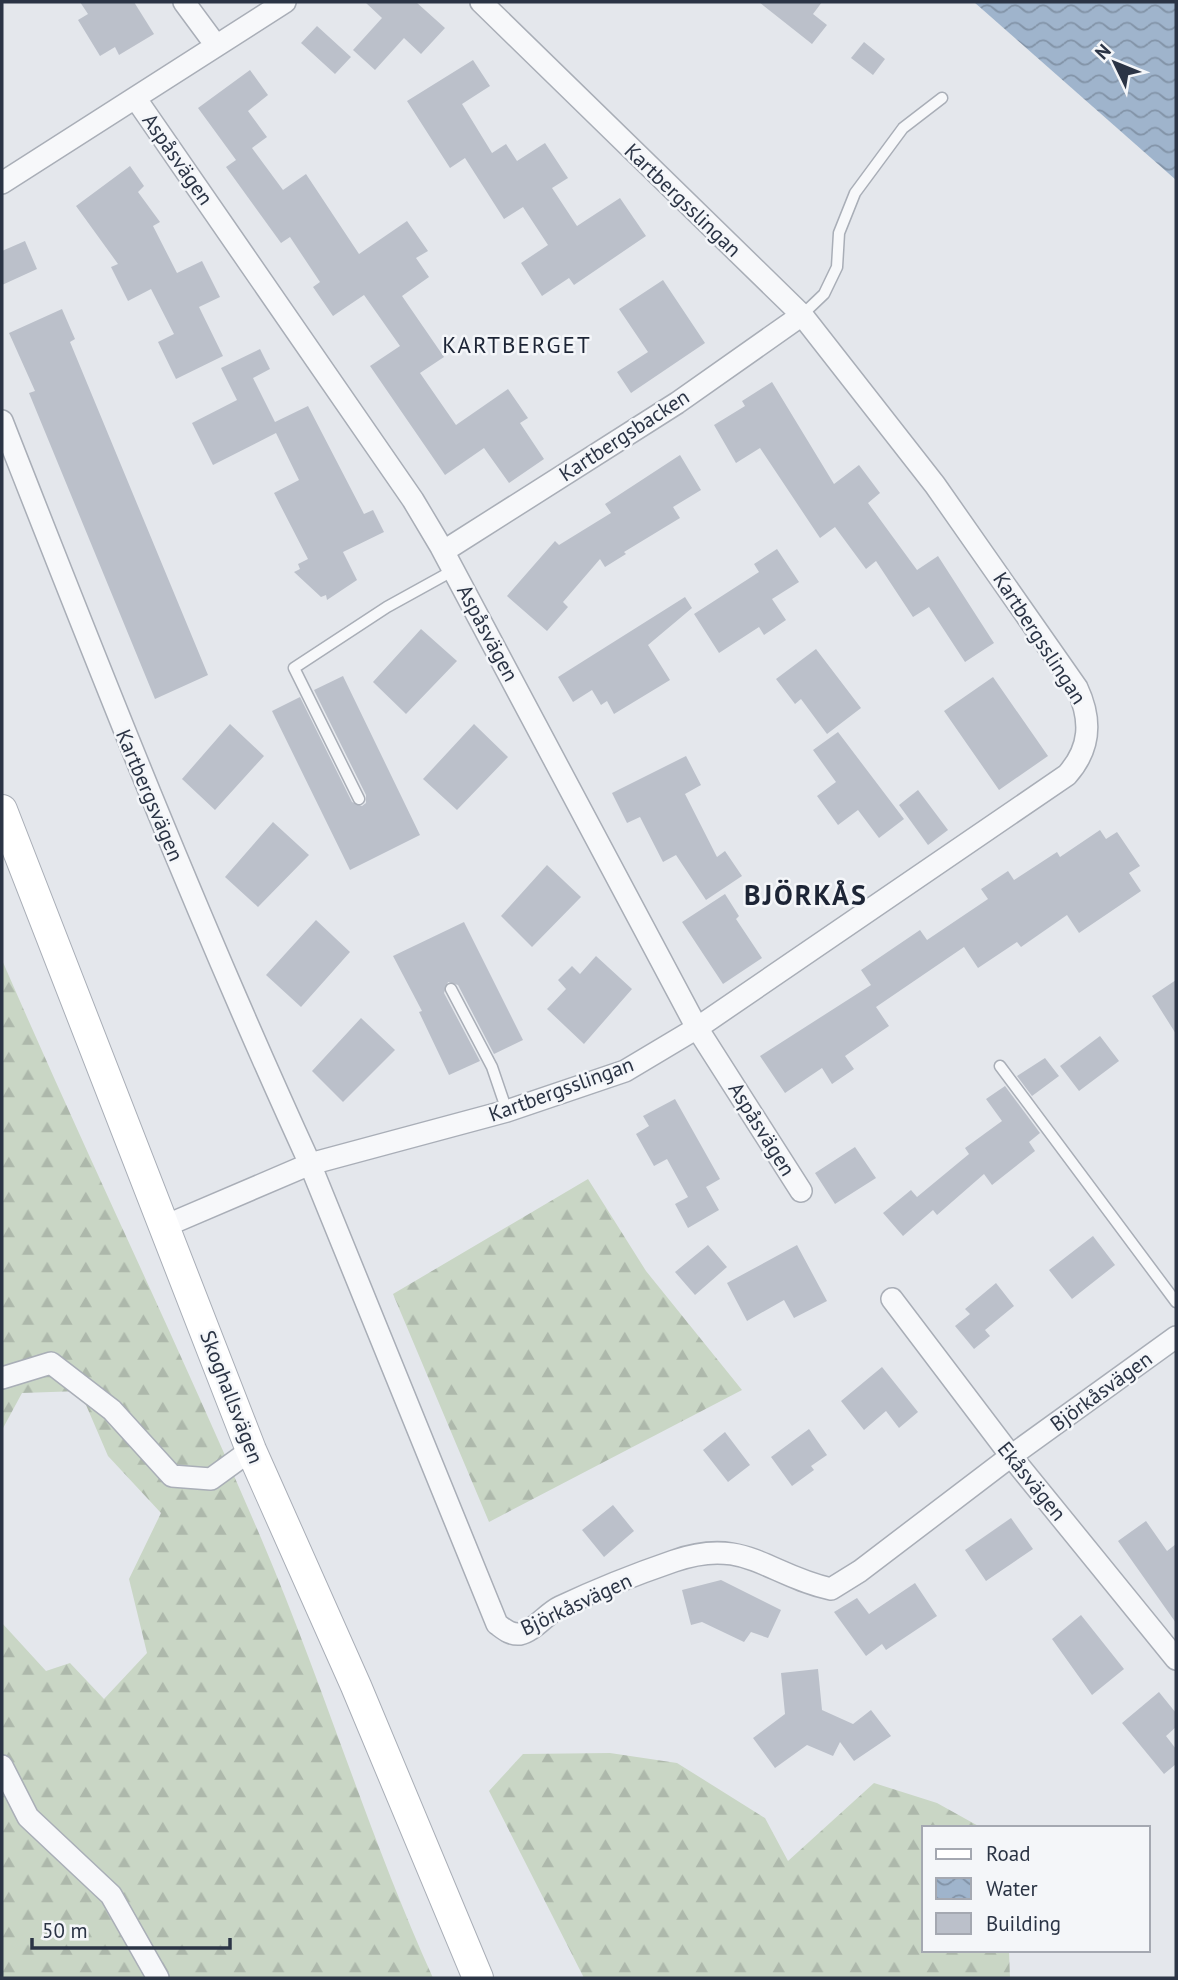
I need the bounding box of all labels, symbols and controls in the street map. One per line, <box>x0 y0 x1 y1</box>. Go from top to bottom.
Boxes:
north arrow <box>1080 28 1150 98</box>
text: N <box>1090 39 1116 64</box>
street label: Aspåsvägen <box>137 108 219 210</box>
street label: Kartbergsslingan <box>619 137 747 263</box>
district label: KARTBERGET <box>442 330 592 359</box>
street label: Kartbergsbacken <box>554 383 694 487</box>
street label: Kartbergsslingan <box>987 567 1093 709</box>
street label: Aspåsvägen <box>451 580 525 686</box>
street label: Kartbergsvägen <box>110 725 190 865</box>
district label: BJÖRKÅS <box>744 876 868 913</box>
street label: Kartbergsslingan <box>485 1050 637 1128</box>
street label: Aspåsvägen <box>723 1077 801 1181</box>
street label: Skoghallsvägen <box>194 1327 270 1467</box>
street label: Björkåsvägen <box>1045 1345 1157 1437</box>
street label: Ekåsvägen <box>992 1436 1072 1526</box>
street label: Björkåsvägen <box>516 1567 636 1641</box>
legend <box>922 1826 1150 1952</box>
text: Road <box>986 1840 1030 1867</box>
text: Water <box>986 1875 1038 1902</box>
scale bar <box>32 1906 229 1950</box>
text: Building <box>986 1910 1061 1937</box>
text: 50 m <box>42 1917 88 1944</box>

